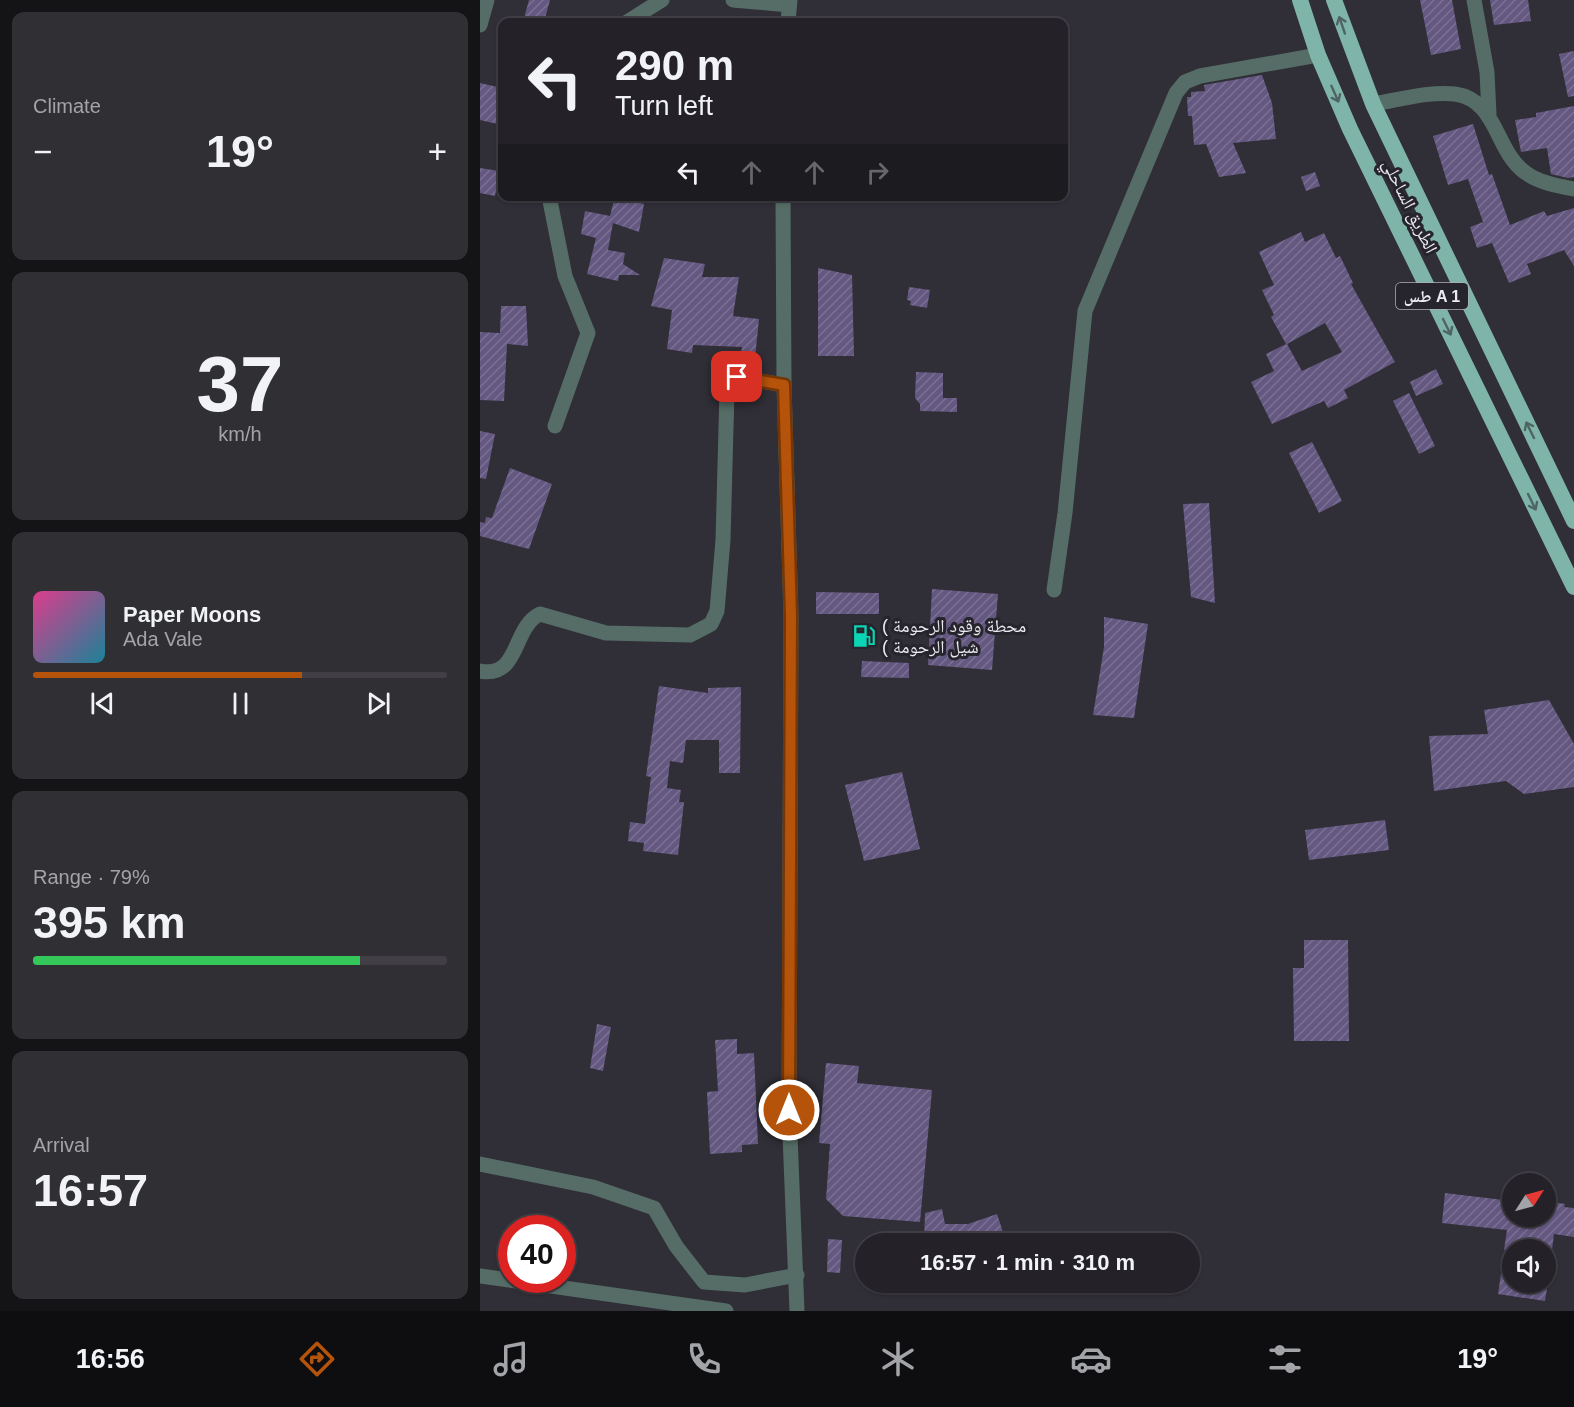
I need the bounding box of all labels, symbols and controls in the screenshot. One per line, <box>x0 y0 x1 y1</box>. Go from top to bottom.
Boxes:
one-way arrow <box>1336 16 1347 35</box>
icon: left <box>516 42 594 120</box>
text: 290 m <box>615 42 734 89</box>
one-way arrow <box>1330 84 1341 103</box>
text: Turn left <box>615 91 713 121</box>
text: Climate <box>33 95 101 117</box>
text: 19° <box>206 126 274 177</box>
text: − <box>33 133 52 170</box>
text: + <box>428 133 447 170</box>
icon: left <box>672 156 705 189</box>
icon: ahead <box>735 156 768 189</box>
icon: ahead <box>798 156 831 189</box>
icon: right <box>861 156 894 189</box>
street label: الطريق الساحلي <box>1374 156 1441 258</box>
road number: طس A 1 <box>1396 283 1468 309</box>
one-way arrow <box>1441 317 1453 335</box>
text: 37 <box>197 340 283 428</box>
pin <box>711 351 762 402</box>
icon: arrive <box>720 360 753 393</box>
one-way arrow <box>1524 422 1536 440</box>
text: km/h <box>218 423 262 445</box>
one-way arrow <box>1527 492 1539 510</box>
text: Paper Moons <box>123 602 261 627</box>
place label: ( محطة وقود الرحومة ( شيل الرحومة <box>882 616 1026 658</box>
fuel station icon: ( محطة وقود الرحومة ( شيل الرحومة <box>851 623 877 649</box>
text: Ada Vale <box>123 628 203 650</box>
icon: previous <box>86 687 119 720</box>
icon: pause <box>224 687 257 720</box>
icon: next <box>362 687 395 720</box>
text: Range · 79% <box>33 866 150 888</box>
text: 395 km <box>33 897 186 948</box>
position arrow <box>757 1078 821 1142</box>
text: Arrival <box>33 1134 90 1156</box>
text: 16:57 <box>33 1165 148 1216</box>
north arrow <box>1502 1173 1556 1227</box>
map controls <box>1502 1173 1556 1293</box>
speed limit sign: 40 <box>498 1215 576 1293</box>
button: sound <box>1502 1239 1556 1293</box>
text: 16:57 · 1 min · 310 m <box>920 1250 1135 1275</box>
icon: directions <box>296 1338 338 1380</box>
icon: music <box>490 1338 532 1380</box>
icon: phone <box>683 1338 725 1380</box>
icon: climate <box>877 1338 919 1380</box>
icon: car <box>1070 1338 1112 1380</box>
icon: filters <box>1264 1338 1306 1380</box>
text: 16:56 <box>76 1344 145 1374</box>
text: 19° <box>1457 1344 1498 1374</box>

